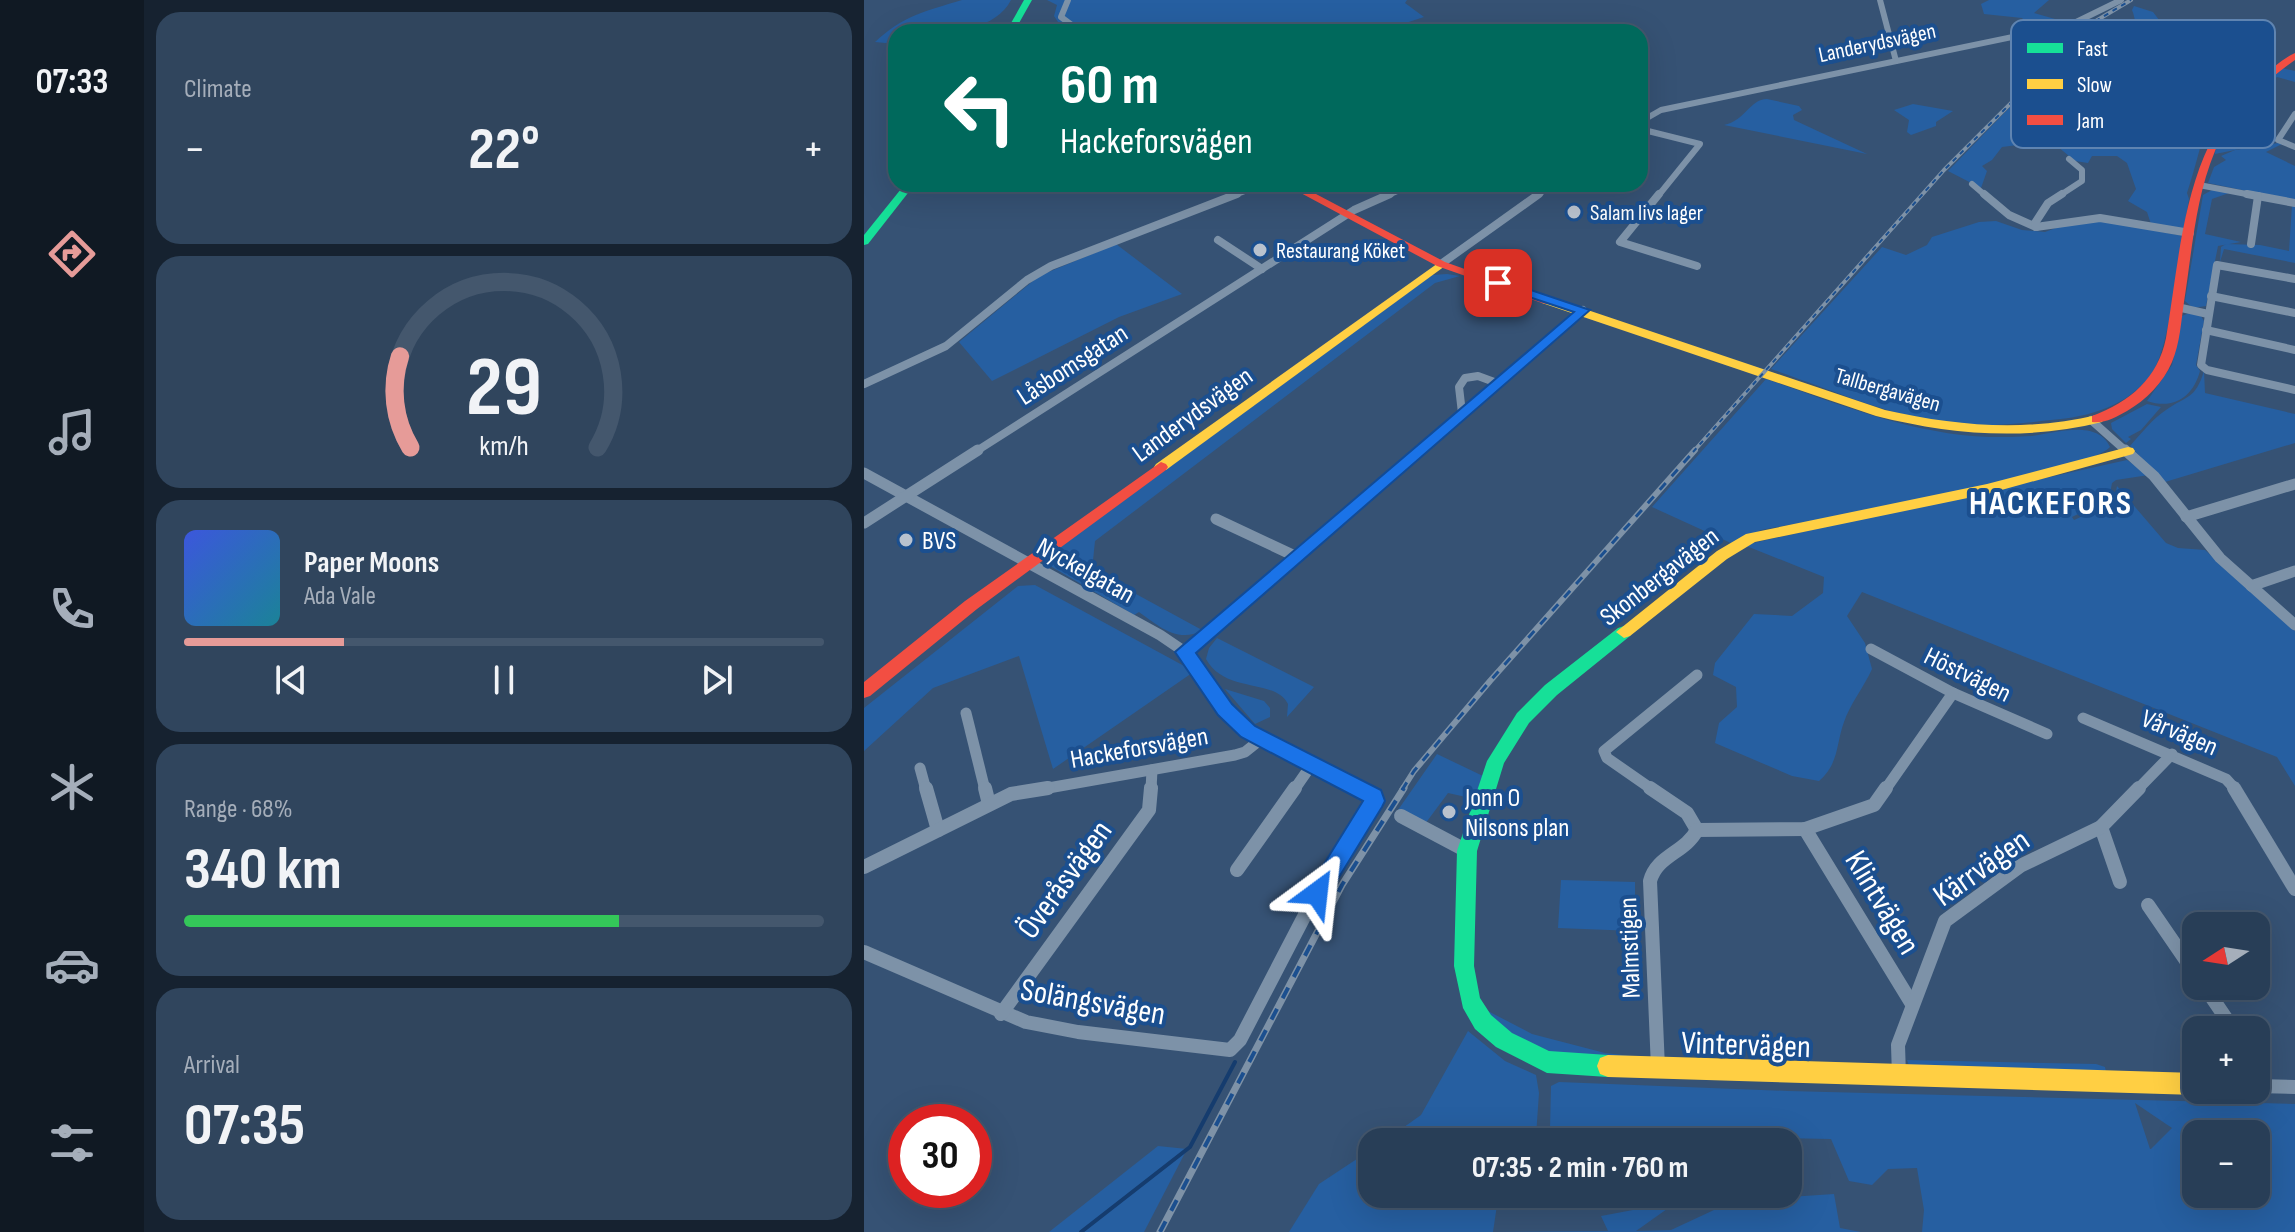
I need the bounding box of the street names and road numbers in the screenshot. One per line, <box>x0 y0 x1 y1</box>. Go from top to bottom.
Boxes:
street label: Landerydsvägen <box>1816 18 1939 69</box>
street label: Låsbomsgatan <box>1012 318 1134 412</box>
street label: Landerydsvägen <box>1127 361 1259 469</box>
street label: Tallbergavägen <box>1832 363 1943 418</box>
street label: Skonbergavägen <box>1594 521 1725 633</box>
street label: Nyckelgatan <box>1031 532 1140 611</box>
street label: Höstvägen <box>1919 641 2016 710</box>
street label: Vårvägen <box>2136 703 2222 763</box>
street label: Hackeforsvägen <box>1068 721 1210 776</box>
street label: Överåsvägen <box>1009 813 1121 947</box>
street label: Kärrvägen <box>1926 821 2038 915</box>
street label: Klintvägen <box>1836 844 1928 962</box>
street label: Malmstigen <box>1613 897 1648 999</box>
street label: Solängsvägen <box>1017 971 1168 1034</box>
street label: Vintervägen <box>1681 1024 1811 1067</box>

